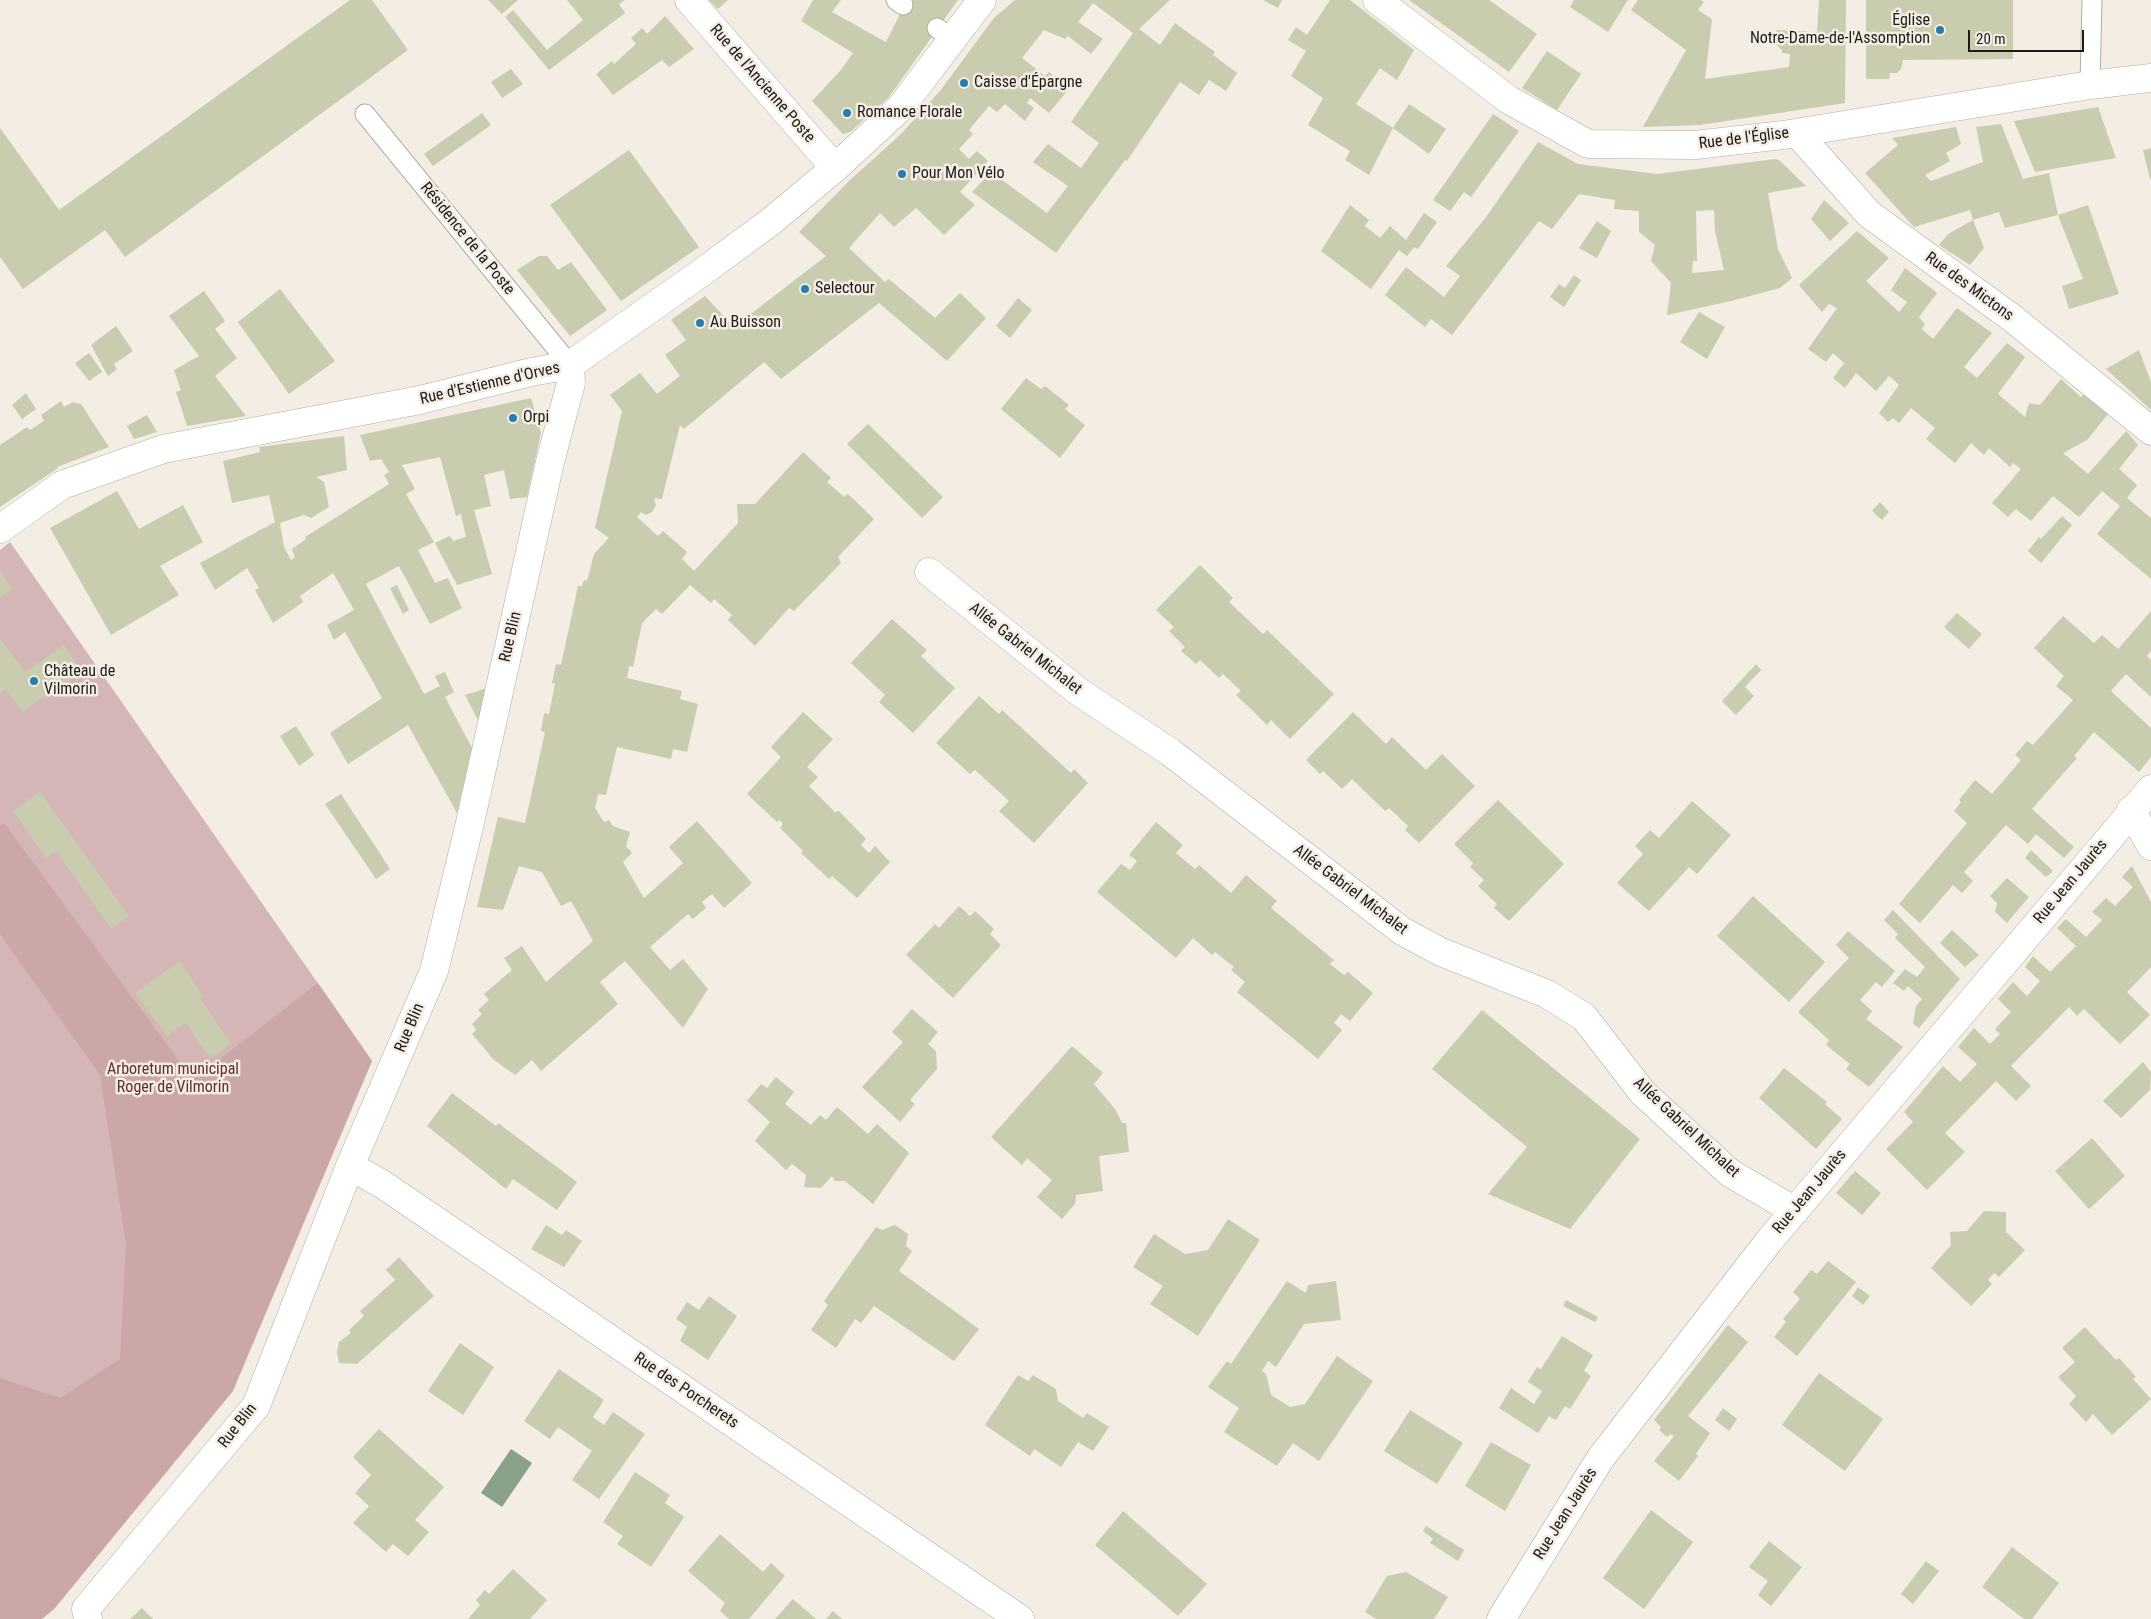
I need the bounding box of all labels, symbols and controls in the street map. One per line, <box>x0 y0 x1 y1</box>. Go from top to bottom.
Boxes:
place label: Église Notre-Dame-de-l'Assomption <box>1750 11 1930 49</box>
scale bar <box>1971 20 2087 52</box>
street label: Rue de l'Ancienne Poste <box>705 21 819 147</box>
marker: Église Notre-Dame-de-l'Assomption <box>1934 24 1946 36</box>
text: 20 m <box>1976 30 2006 48</box>
place label: Caisse d'Épargne <box>974 73 1082 93</box>
marker: Caisse d'Épargne <box>958 77 970 89</box>
place label: Romance Florale <box>857 103 962 123</box>
marker: Romance Florale <box>841 107 853 119</box>
street label: Rue de l'Église <box>1698 124 1790 154</box>
place label: Pour Mon Vélo <box>912 164 1004 184</box>
marker: Pour Mon Vélo <box>896 168 908 180</box>
street label: Résidence de la Poste <box>416 179 518 299</box>
street label: Rue des Mictons <box>1921 248 2017 326</box>
place label: Selectour <box>815 279 875 299</box>
marker: Selectour <box>799 283 811 295</box>
place label: Au Buisson <box>710 313 781 333</box>
marker: Au Buisson <box>694 317 706 329</box>
street label: Rue d'Estienne d'Orves <box>418 359 562 409</box>
place label: Orpi <box>523 408 549 428</box>
marker: Orpi <box>507 412 519 424</box>
street label: Allée Gabriel Michalet <box>965 599 1085 699</box>
street label: Rue Blin <box>496 610 526 664</box>
place label: Château de Vilmorin <box>44 662 115 700</box>
marker: Château de Vilmorin <box>28 675 40 687</box>
street label: Rue Jean Jaurès <box>2030 836 2112 928</box>
street label: Allée Gabriel Michalet <box>1289 841 1411 939</box>
street label: Rue Blin <box>391 1001 429 1055</box>
park label: Arboretum municipal Roger de Vilmorin <box>107 1060 239 1098</box>
street label: Allée Gabriel Michalet <box>1629 1074 1743 1182</box>
street label: Rue Jean Jaurès <box>1769 1146 1851 1238</box>
street label: Rue des Porcherets <box>630 1349 742 1433</box>
street label: Rue Blin <box>215 1400 261 1452</box>
street label: Rue Jean Jaurès <box>1530 1465 1602 1563</box>

